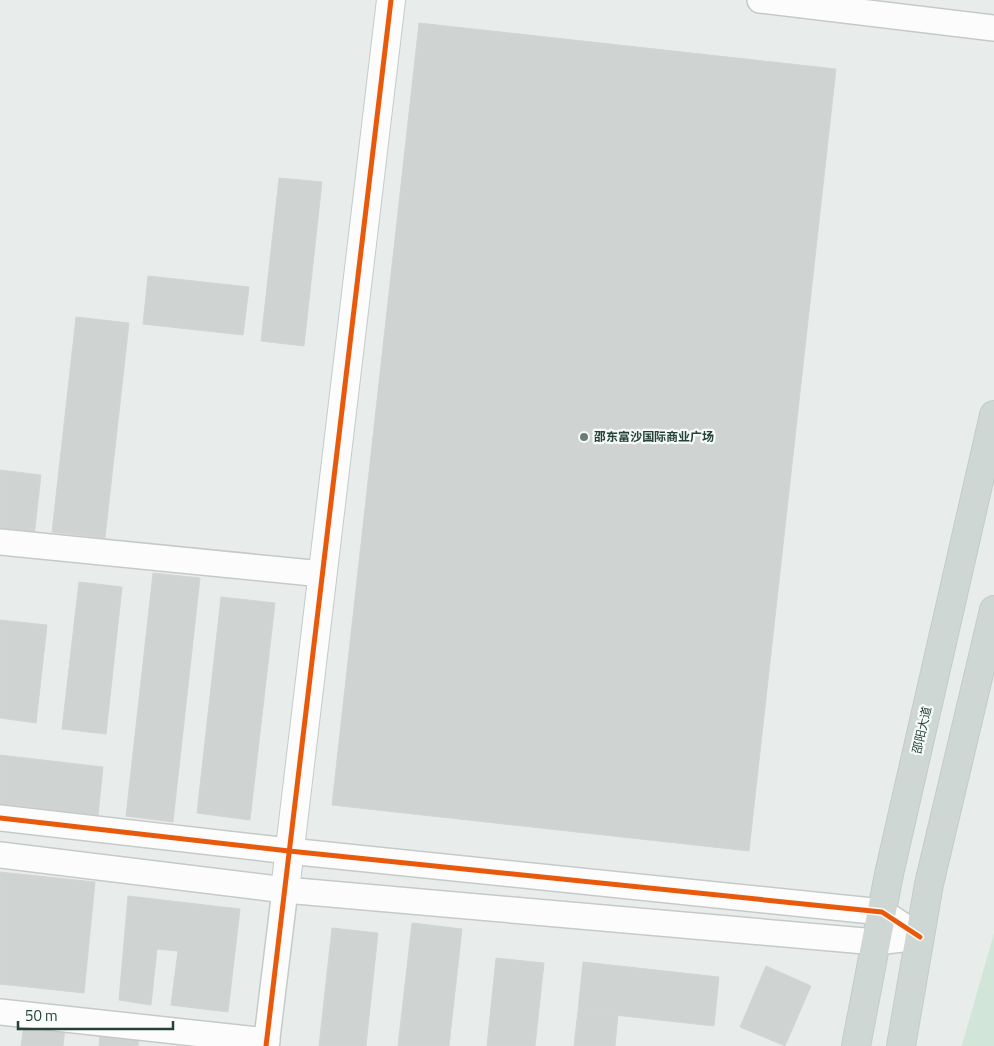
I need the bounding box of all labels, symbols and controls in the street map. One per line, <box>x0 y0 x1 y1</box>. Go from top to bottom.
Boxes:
place label: 邵东富沙国际商业广场 <box>594 427 714 446</box>
marker: 邵东富沙国际商业广场 <box>578 431 590 443</box>
street label: 邵阳大道 <box>907 704 936 755</box>
scale bar <box>18 998 172 1030</box>
text: 50 m <box>25 1004 58 1027</box>

